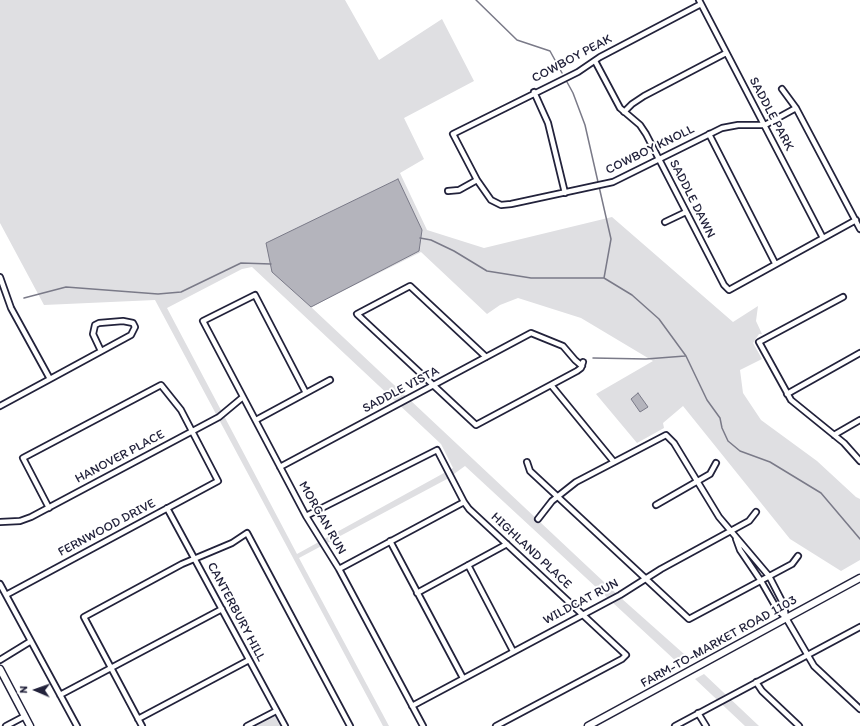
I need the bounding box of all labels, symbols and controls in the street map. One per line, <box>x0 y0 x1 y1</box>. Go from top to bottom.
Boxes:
street label: COWBOY PEAK <box>529 31 615 87</box>
street label: SADDLE PARK <box>745 75 797 153</box>
street label: COWBOY KNOLL <box>603 122 697 178</box>
street label: SADDLE DAWN <box>666 157 718 241</box>
street label: SADDLE VISTA <box>360 363 442 417</box>
street label: HANOVER PLACE <box>73 427 167 487</box>
street label: MORGAN RUN <box>295 479 349 557</box>
street label: FERNWOOD DRIVE <box>56 496 158 560</box>
street label: HIGHLAND PLACE <box>487 510 575 592</box>
street label: CANTERBURY HILL <box>203 560 269 664</box>
street label: WILDCAT RUN <box>541 576 621 628</box>
street label: FARM-TO-MARKET ROAD 1103 <box>638 592 800 692</box>
north arrow <box>16 670 56 710</box>
text: N <box>17 686 30 694</box>

